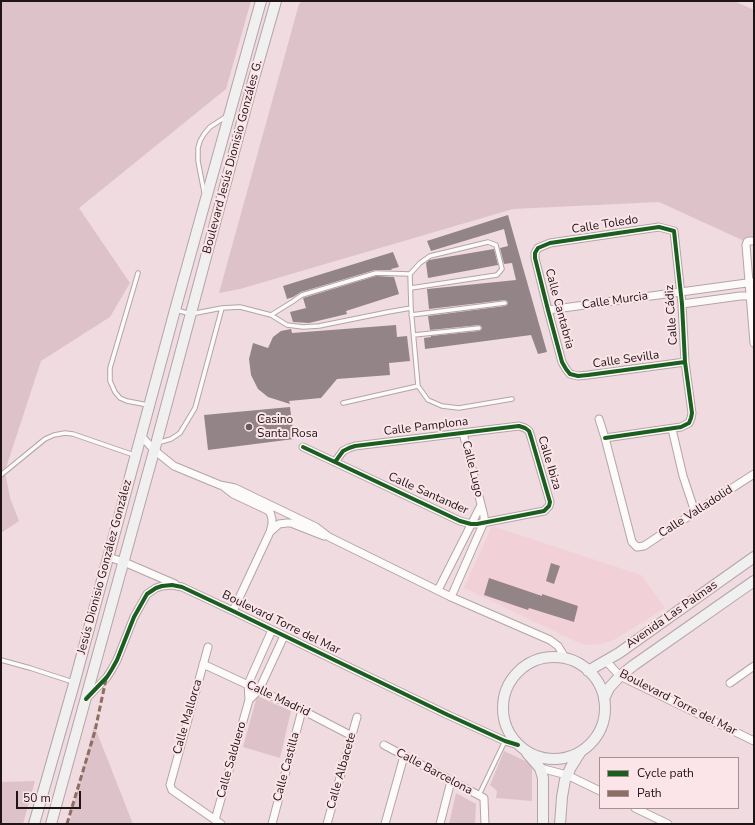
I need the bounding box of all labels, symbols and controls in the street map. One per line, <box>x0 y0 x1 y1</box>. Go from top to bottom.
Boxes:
street label: Boulevard Jesús Dionisio Gonzáles G. <box>200 58 266 256</box>
street label: Calle Toledo <box>571 213 639 237</box>
street label: Calle Cantabria <box>541 267 577 351</box>
street label: Calle Cádiz <box>663 284 681 346</box>
street label: Calle Murcia <box>581 289 649 313</box>
street label: Calle Sevilla <box>592 348 660 372</box>
place label: Casino Santa Rosa <box>257 413 318 441</box>
street label: Calle Pamplona <box>383 415 469 439</box>
marker: Casino Santa Rosa <box>244 422 254 432</box>
street label: Calle Ibiza <box>534 434 564 492</box>
street label: Calle Lugo <box>458 439 486 499</box>
street label: Calle Santander <box>386 470 470 518</box>
street label: Jesús Dionisio González González <box>75 478 135 656</box>
street label: Calle Valladolid <box>656 483 736 541</box>
street label: Avenida Las Palmas <box>624 578 720 652</box>
street label: Boulevard Torre del Mar <box>219 588 343 658</box>
street label: Boulevard Torre del Mar <box>617 667 739 739</box>
street label: Calle Mallorca <box>170 678 206 756</box>
street label: Calle Madrid <box>244 678 312 720</box>
street label: Calle Salduero <box>214 720 250 800</box>
street label: Calle Castilla <box>271 731 303 803</box>
street label: Calle Albacete <box>324 731 360 811</box>
street label: Calle Barcelona <box>393 746 475 798</box>
legend <box>599 757 739 809</box>
text: Cycle path <box>637 765 694 781</box>
scale bar <box>18 783 83 809</box>
text: Path <box>637 785 662 801</box>
text: 50 m <box>23 790 51 806</box>

